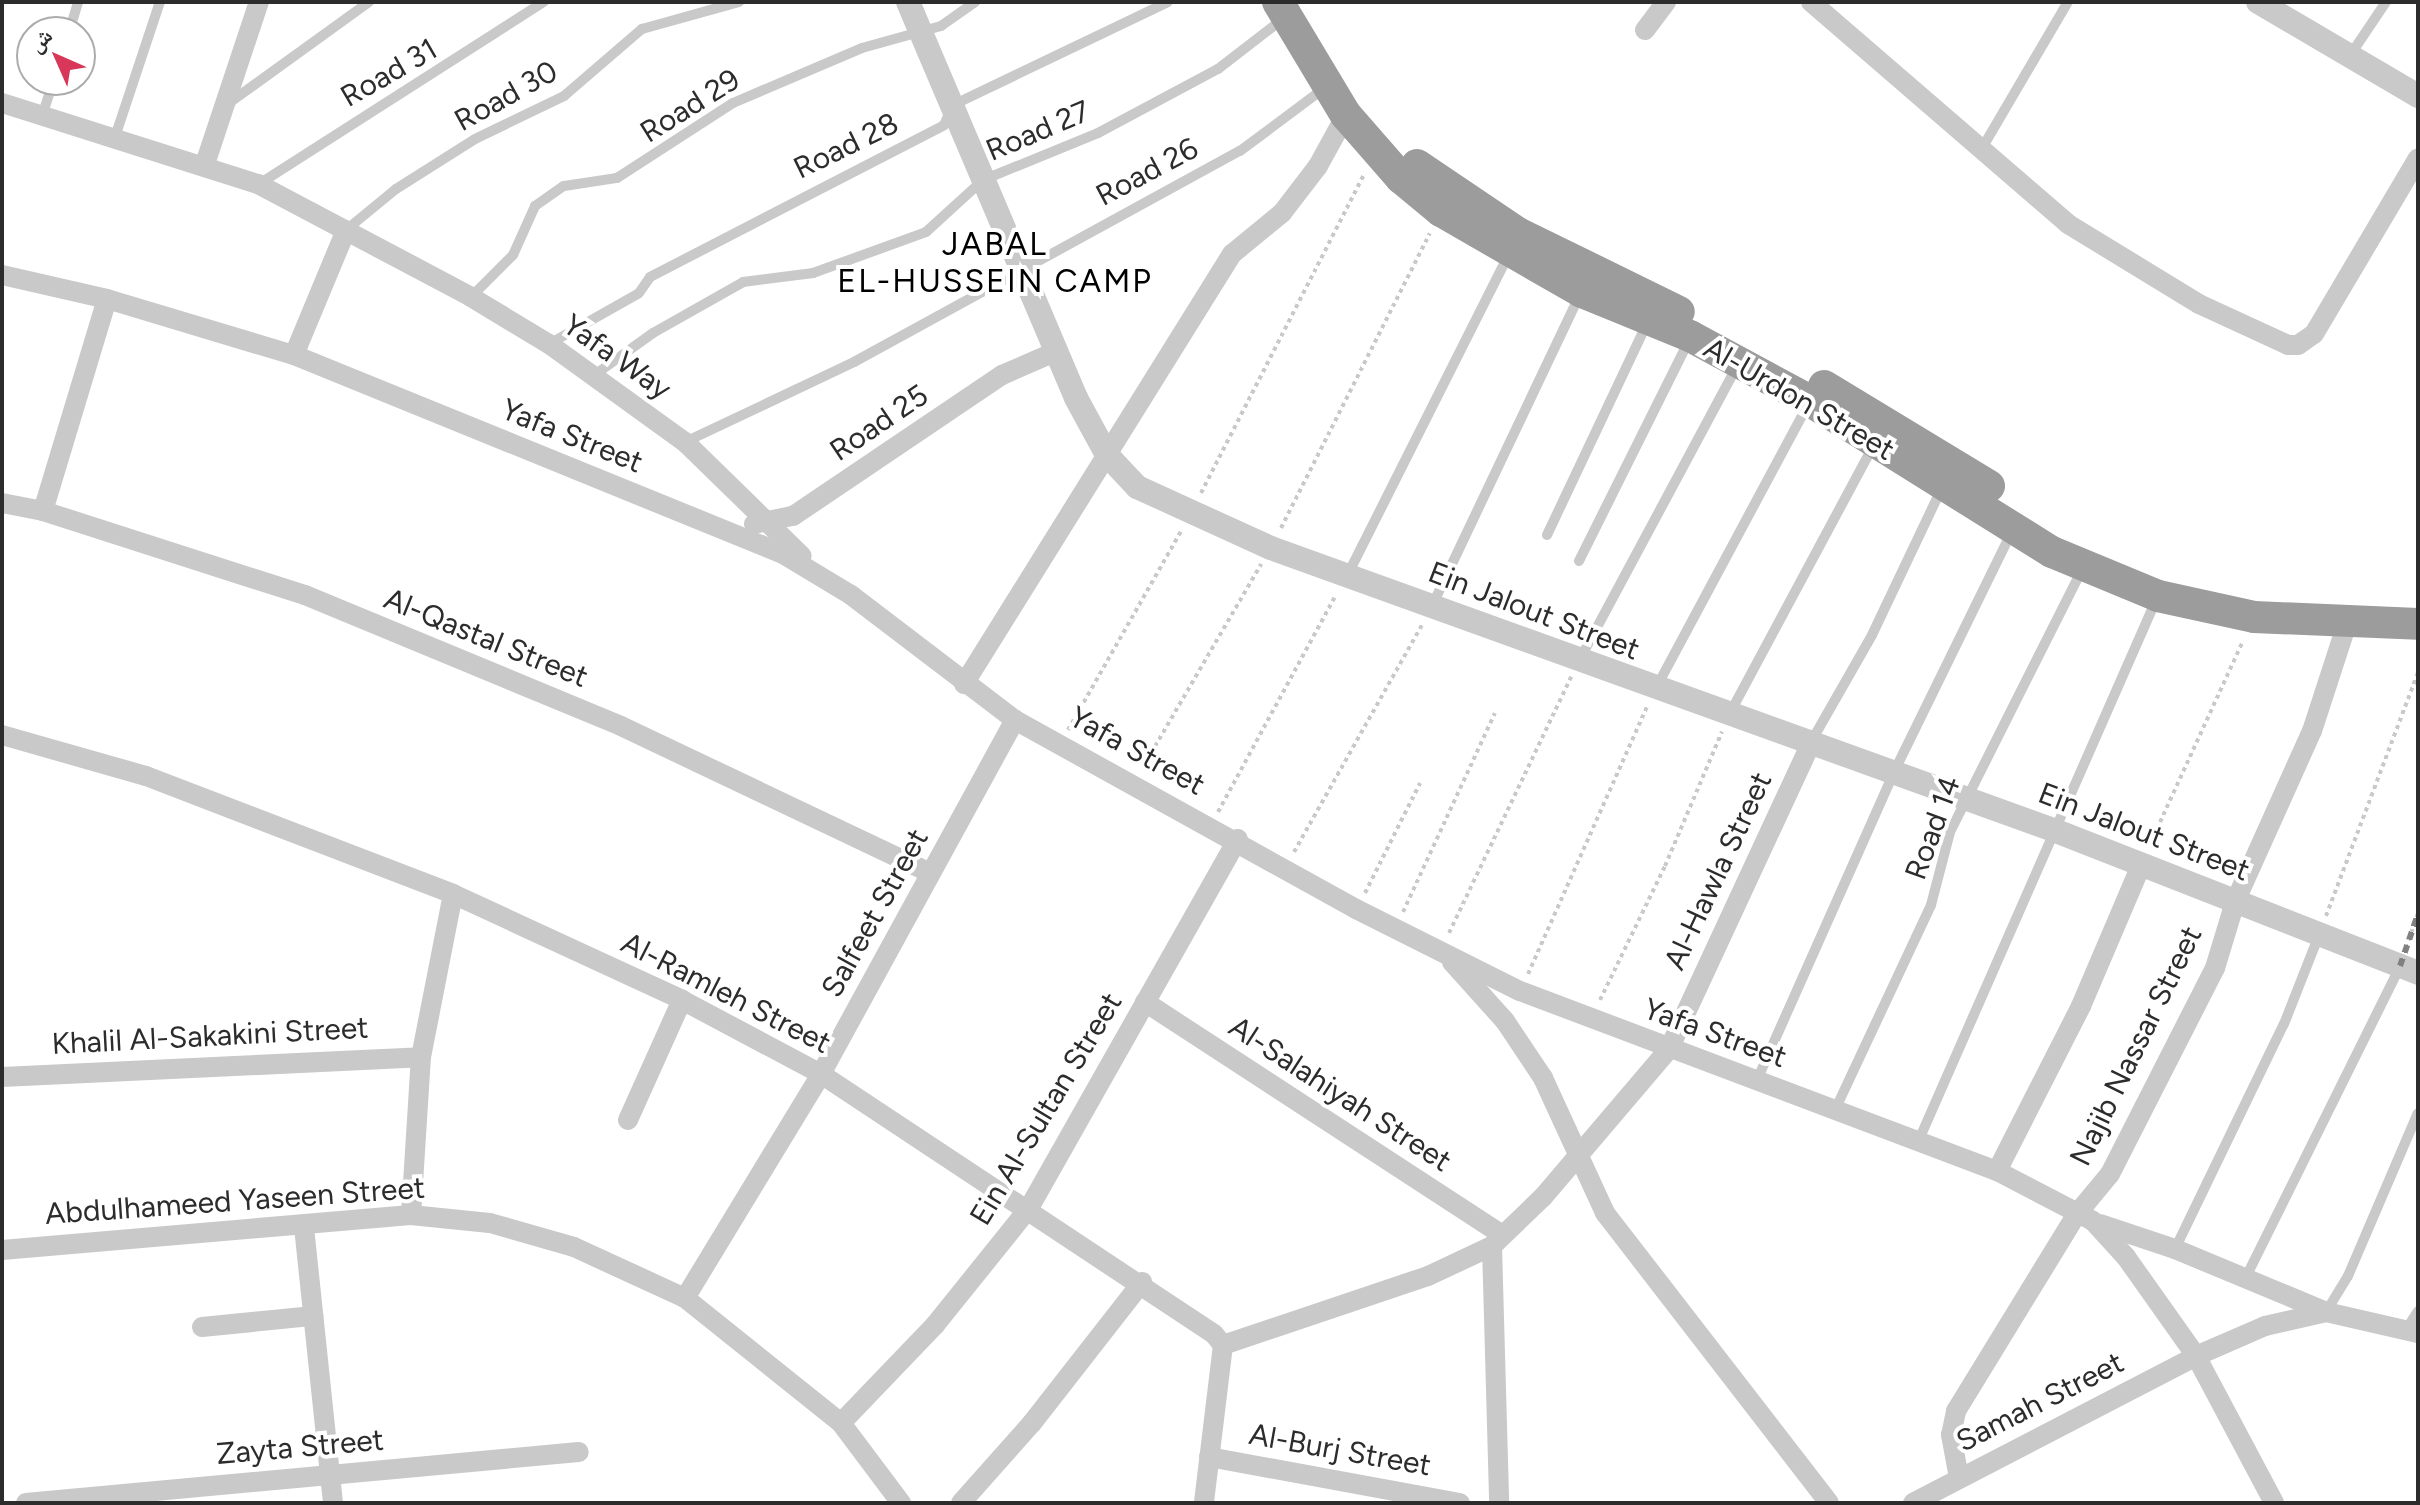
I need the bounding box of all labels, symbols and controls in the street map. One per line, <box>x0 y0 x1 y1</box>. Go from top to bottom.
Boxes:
north arrow <box>16 16 96 96</box>
text: ش <box>22 22 58 58</box>
street label: Road 31 <box>334 31 444 115</box>
street label: Road 30 <box>448 53 564 139</box>
street label: Road 29 <box>634 62 746 150</box>
street label: Road 27 <box>981 93 1095 169</box>
street label: Road 28 <box>788 105 904 187</box>
street label: Road 26 <box>1090 130 1204 214</box>
district label: JABAL EL-HUSSEIN CAMP <box>837 226 1153 301</box>
street label: Yafa Way <box>556 307 678 407</box>
street label: Al-Urdon Street <box>1697 330 1901 468</box>
street label: Road 25 <box>823 377 935 469</box>
street label: Yafa Street <box>496 391 648 481</box>
street label: Ein Jalout Street <box>1423 554 1645 668</box>
street label: Al-Qastal Street <box>379 581 593 695</box>
street label: Yafa Street <box>1063 699 1211 803</box>
street label: Al-Hawla Street <box>1656 766 1780 976</box>
street label: Road 14 <box>1898 771 1968 885</box>
street label: Ein Jalout Street <box>2033 775 2255 889</box>
street label: Salfeet Street <box>814 823 936 1003</box>
street label: Najib Nassar Street <box>2062 920 2210 1172</box>
street label: Al-Ramleh Street <box>615 925 837 1061</box>
street label: Ein Al-Sultan Street <box>962 986 1130 1232</box>
street label: Yafa Street <box>1639 991 1791 1075</box>
street label: Al-Salahiyah Street <box>1222 1009 1458 1179</box>
street label: Khalil Al-Sakakini Street <box>51 1010 369 1062</box>
street label: Abdulhameed Yaseen Street <box>44 1170 426 1232</box>
street label: Samah Street <box>1950 1344 2130 1460</box>
street label: Al-Burj Street <box>1246 1416 1434 1484</box>
street label: Zayta Street <box>215 1422 385 1472</box>

